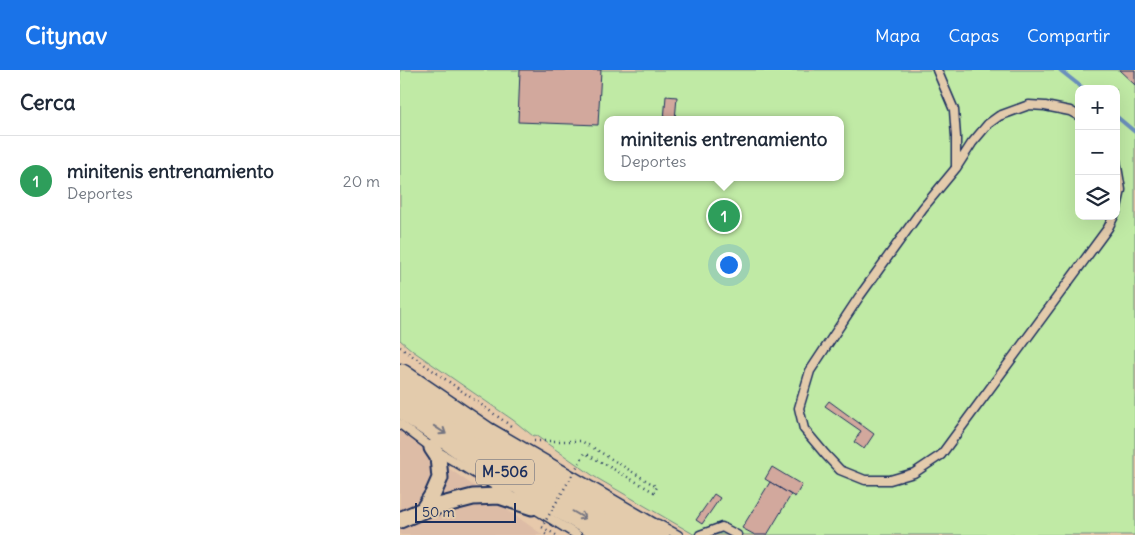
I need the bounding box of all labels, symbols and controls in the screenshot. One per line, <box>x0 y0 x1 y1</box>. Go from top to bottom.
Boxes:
text: Citynav <box>25 20 107 50</box>
text: Mapa <box>875 24 920 47</box>
text: Capas <box>948 24 999 47</box>
text: Compartir <box>1027 24 1110 47</box>
map controls <box>1075 85 1120 220</box>
button: + <box>1075 85 1120 130</box>
text: Cerca <box>20 89 75 116</box>
popup <box>604 116 844 181</box>
text: minitenis entrenamiento <box>621 127 827 151</box>
button: − <box>1075 130 1120 175</box>
text: Deportes <box>621 151 686 171</box>
text: minitenis entrenamiento <box>67 159 274 183</box>
text: 1 <box>33 171 39 191</box>
text: 20 m <box>343 171 380 191</box>
button: layers <box>1075 175 1120 220</box>
text: Deportes <box>67 183 133 203</box>
pin: 1 <box>708 197 740 235</box>
your location <box>716 252 742 278</box>
one-way arrow <box>433 425 447 435</box>
road number: M-506 <box>476 460 534 484</box>
scale bar <box>415 500 516 523</box>
text: 50 m <box>422 503 455 521</box>
one-way arrow <box>571 510 586 520</box>

